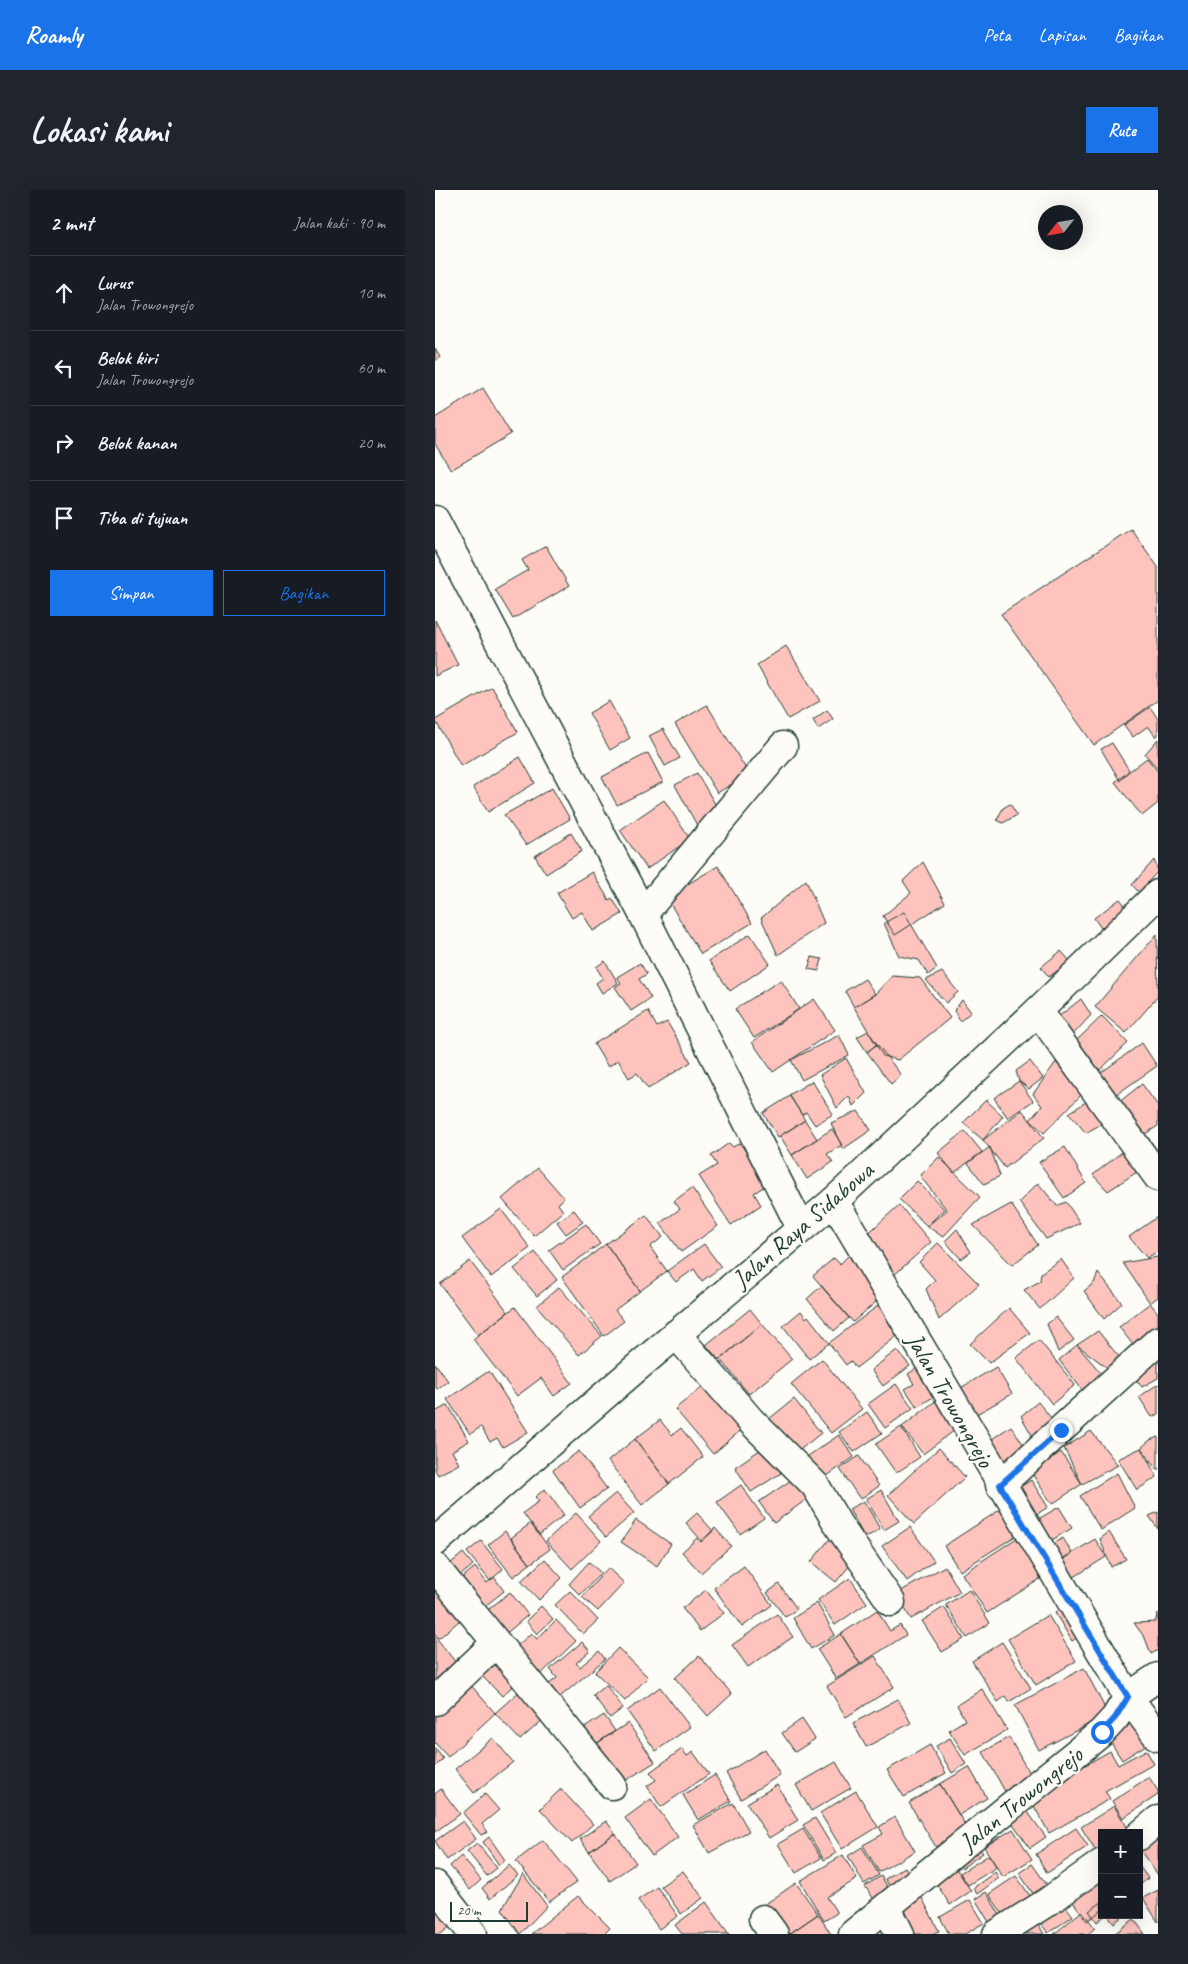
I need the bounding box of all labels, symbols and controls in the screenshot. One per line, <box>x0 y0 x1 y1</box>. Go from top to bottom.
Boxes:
text: Roamly <box>25 20 82 50</box>
text: Peta <box>984 24 1011 46</box>
text: Lapisan <box>1039 24 1086 46</box>
text: Bagikan <box>1114 24 1163 46</box>
button: Rute <box>1086 107 1158 153</box>
text: Lokasi kami <box>30 108 168 153</box>
north arrow <box>1038 205 1083 250</box>
text: 2 mnt <box>50 210 93 236</box>
text: Jalan kaki · 90 m <box>294 213 385 233</box>
text: Lurus <box>97 271 132 295</box>
icon: ahead <box>50 279 78 307</box>
text: 10 m <box>358 283 385 303</box>
text: Jalan Trowongrejo <box>97 295 193 315</box>
text: Belok kiri <box>97 346 157 370</box>
icon: left <box>50 354 78 382</box>
text: 60 m <box>358 358 385 378</box>
text: Jalan Trowongrejo <box>97 370 193 390</box>
icon: right <box>50 429 78 457</box>
text: Belok kanan <box>97 431 176 455</box>
text: 20 m <box>358 433 385 453</box>
icon: arrive <box>50 504 78 532</box>
text: Tiba di tujuan <box>97 506 187 530</box>
button: Simpan <box>50 570 213 616</box>
button: Bagikan <box>223 570 385 616</box>
street label: Jalan Raya Sidabowa <box>725 1153 882 1296</box>
street label: Jalan Trowongrejo <box>898 1326 1002 1474</box>
route end <box>1050 1419 1073 1442</box>
route start <box>1091 1721 1114 1744</box>
street label: Jalan Trowongrejo <box>952 1739 1090 1859</box>
map controls <box>1098 1829 1143 1919</box>
button: + <box>1098 1829 1143 1874</box>
button: − <box>1098 1874 1143 1919</box>
scale bar <box>450 1899 527 1922</box>
text: 20 m <box>457 1902 481 1919</box>

